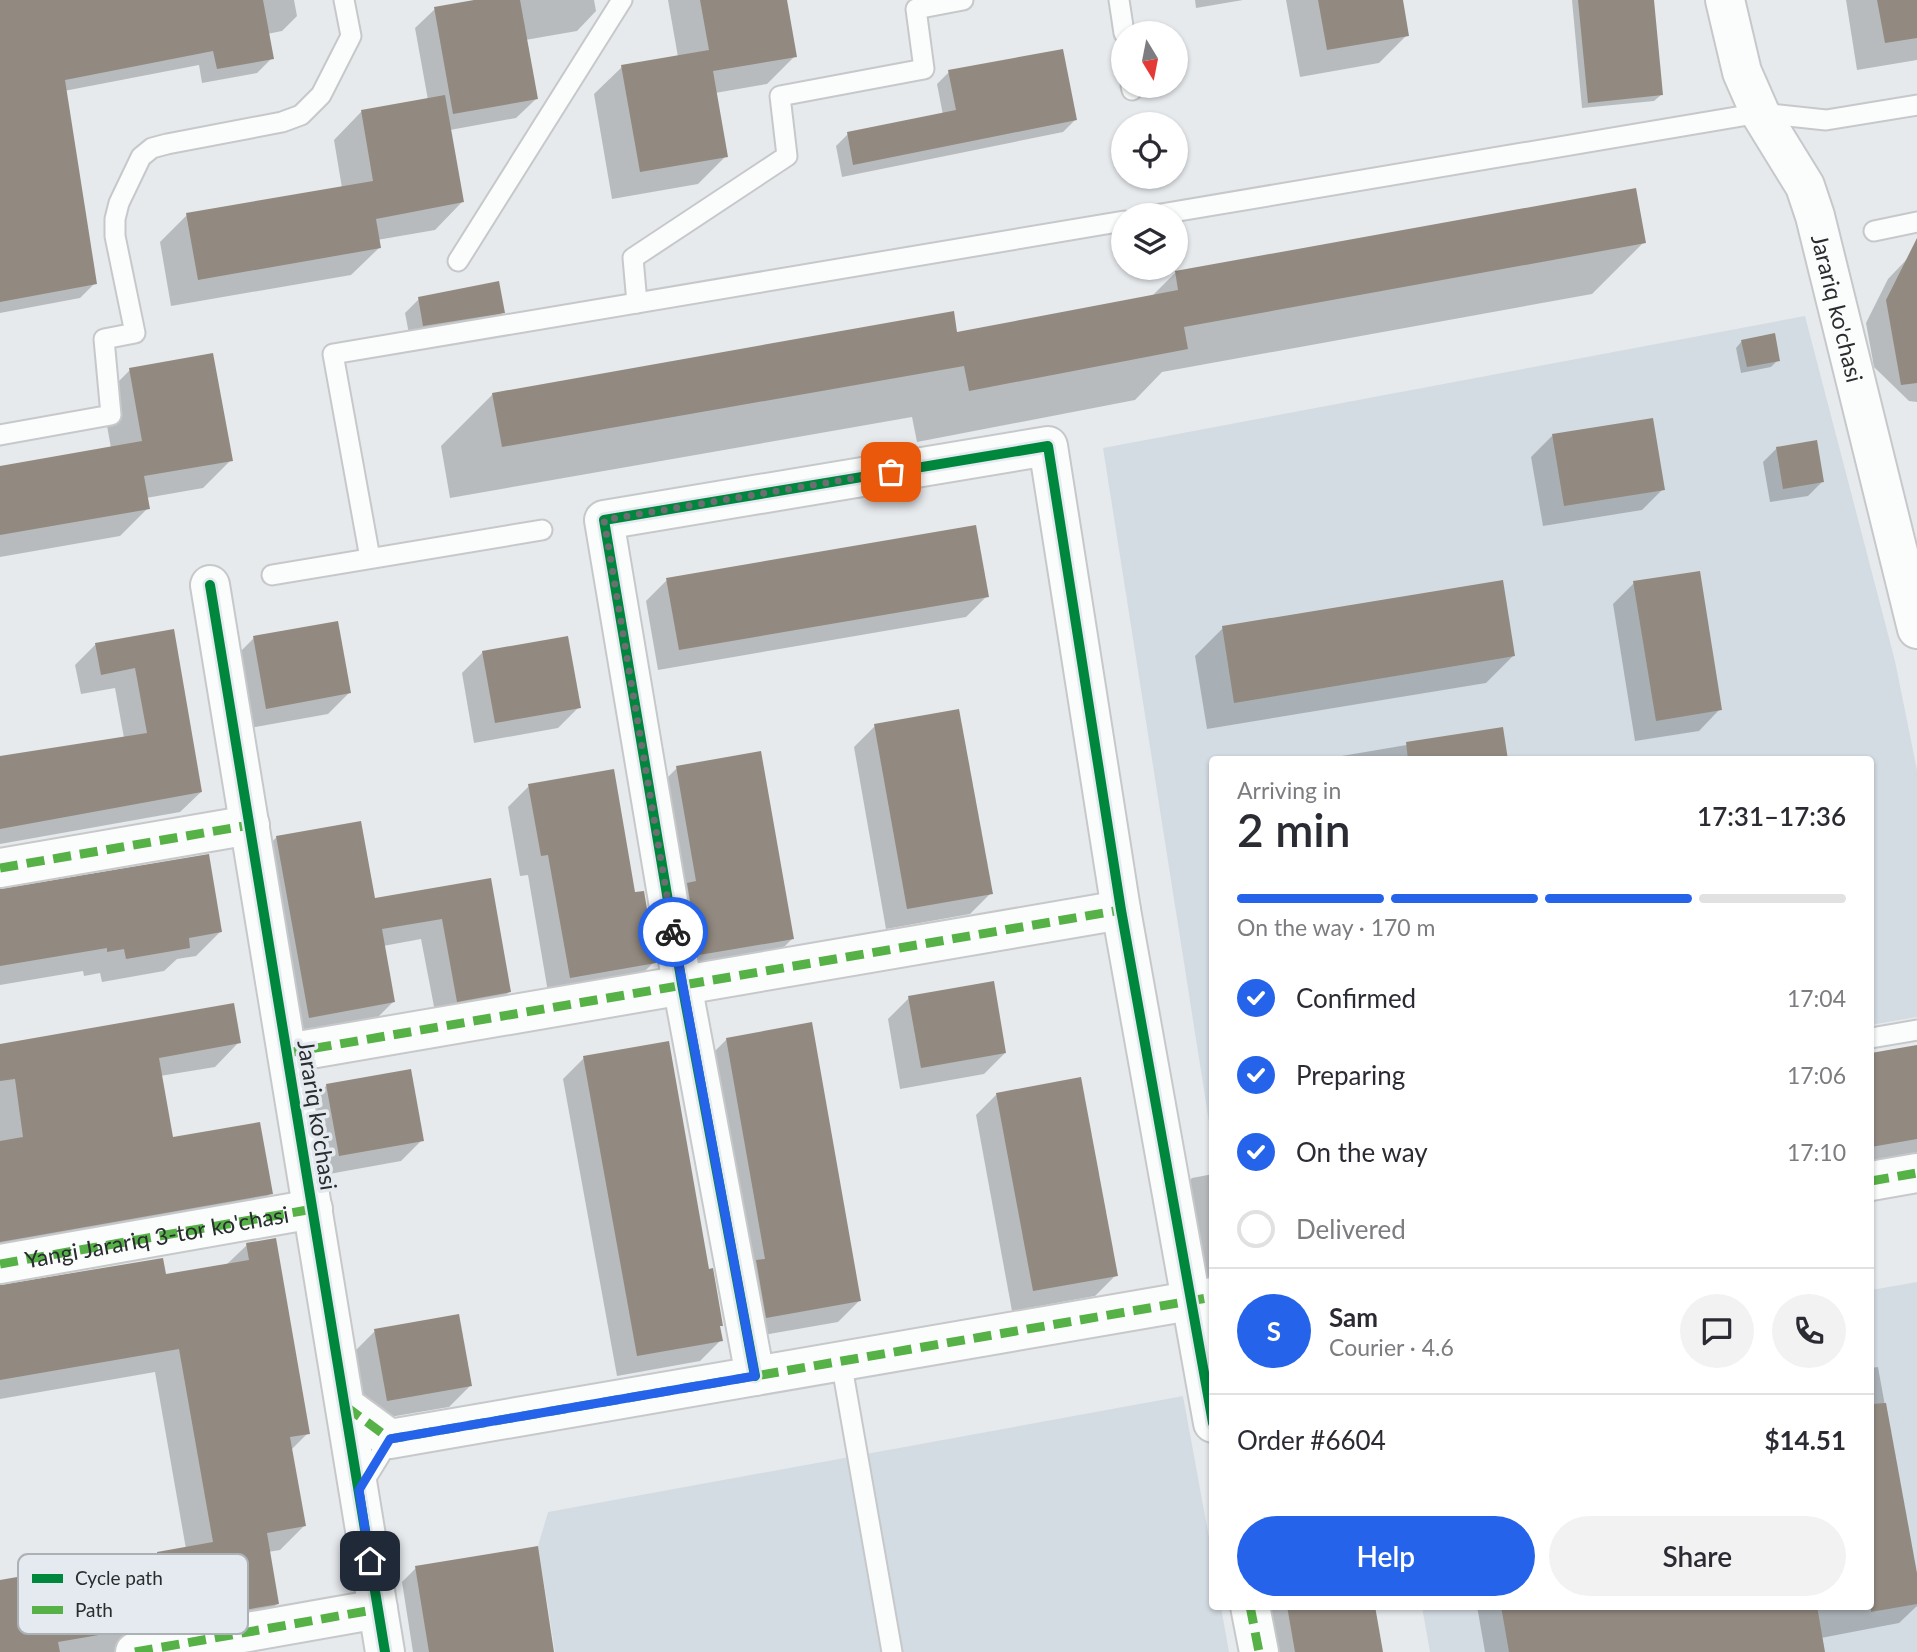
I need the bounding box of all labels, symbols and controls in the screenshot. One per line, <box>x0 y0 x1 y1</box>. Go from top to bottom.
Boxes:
north arrow <box>1111 21 1188 98</box>
map controls <box>1111 21 1188 280</box>
button: locate <box>1111 112 1188 189</box>
button: layers <box>1111 203 1188 280</box>
street label: Jarariq ko'chasi <box>1806 231 1870 385</box>
pin <box>861 442 921 502</box>
icon: bag <box>872 453 910 491</box>
text: Arriving in <box>1237 776 1341 804</box>
text: 17:31–17:36 <box>1697 800 1846 832</box>
text: 2 min <box>1237 802 1351 857</box>
courier <box>638 897 708 967</box>
icon: bike <box>654 913 692 951</box>
text: On the way · 170 m <box>1237 913 1436 941</box>
icon: check <box>1237 979 1275 1017</box>
text: Confirmed <box>1296 982 1416 1014</box>
text: 17:04 <box>1787 984 1846 1012</box>
street label: Jarariq ko'chasi <box>292 1038 344 1192</box>
icon: check <box>1237 1056 1275 1094</box>
text: Preparing <box>1296 1059 1405 1091</box>
text: 17:06 <box>1787 1061 1846 1089</box>
icon: check <box>1237 1133 1275 1171</box>
text: On the way <box>1296 1136 1428 1168</box>
text: 17:10 <box>1787 1138 1846 1166</box>
street label: Yangi Jarariq 3-tor ko'chasi <box>23 1200 291 1273</box>
text: Delivered <box>1296 1213 1406 1245</box>
button: chat <box>1680 1294 1754 1368</box>
button: phone <box>1772 1294 1846 1368</box>
text: Sam <box>1329 1301 1378 1333</box>
text: S <box>1267 1315 1281 1347</box>
text: Courier · 4.6 <box>1329 1333 1454 1361</box>
text: Order #6604 <box>1237 1424 1386 1456</box>
text: $14.51 <box>1764 1424 1846 1456</box>
button: Help <box>1237 1516 1535 1596</box>
button: Share <box>1549 1516 1846 1596</box>
pin <box>340 1531 400 1591</box>
icon: home <box>351 1542 389 1580</box>
legend <box>18 1554 248 1634</box>
text: Cycle path <box>75 1566 163 1589</box>
text: Path <box>75 1598 113 1621</box>

